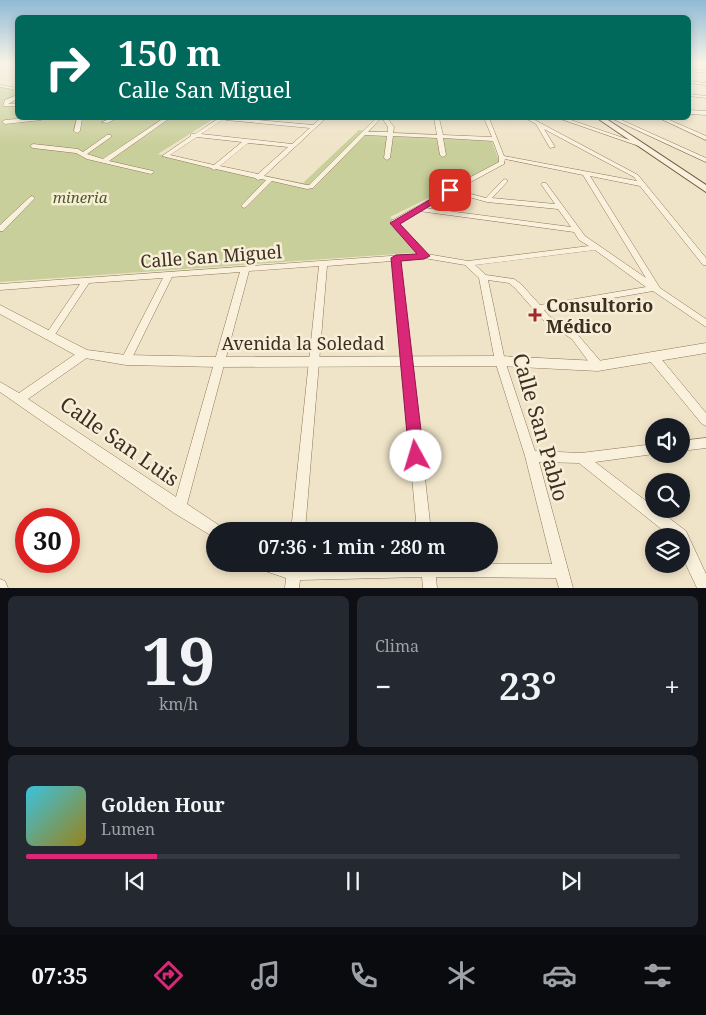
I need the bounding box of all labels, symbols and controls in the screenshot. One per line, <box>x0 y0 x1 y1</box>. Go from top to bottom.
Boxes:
text: 150 m <box>118 29 221 76</box>
icon: right <box>35 35 100 100</box>
text: Calle San Miguel <box>118 74 291 104</box>
pin <box>429 169 471 211</box>
icon: arrive <box>436 176 464 204</box>
park label: mineria <box>53 187 108 207</box>
street label: Calle San Miguel <box>139 239 283 273</box>
place label: Consultorio Médico <box>546 293 653 338</box>
marker: Consultorio Médico <box>528 308 542 322</box>
street label: Avenida la Soledad <box>222 331 384 355</box>
street label: Calle San Pablo <box>506 350 576 504</box>
street label: Calle San Luis <box>55 390 185 492</box>
map controls <box>645 418 690 573</box>
button: sound <box>645 418 690 463</box>
position arrow <box>389 429 441 481</box>
button: search <box>645 473 690 518</box>
speed limit sign: 30 <box>15 508 80 573</box>
button: layers <box>645 528 690 573</box>
text: 07:36 · 1 min · 280 m <box>258 534 446 560</box>
text: 19 <box>142 616 215 704</box>
text: Clima <box>375 635 419 657</box>
text: 23° <box>499 659 557 711</box>
text: − <box>375 667 391 705</box>
text: + <box>664 667 680 705</box>
text: km/h <box>159 693 198 715</box>
text: Golden Hour <box>101 792 225 818</box>
text: Lumen <box>101 818 155 840</box>
icon: previous <box>121 867 149 895</box>
icon: pause <box>339 867 367 895</box>
icon: next <box>557 867 585 895</box>
icon: directions <box>151 958 186 993</box>
icon: music <box>248 958 283 993</box>
icon: phone <box>346 958 381 993</box>
icon: climate <box>444 958 479 993</box>
icon: car <box>542 958 577 993</box>
icon: filters <box>640 958 675 993</box>
text: 07:35 <box>31 960 88 990</box>

